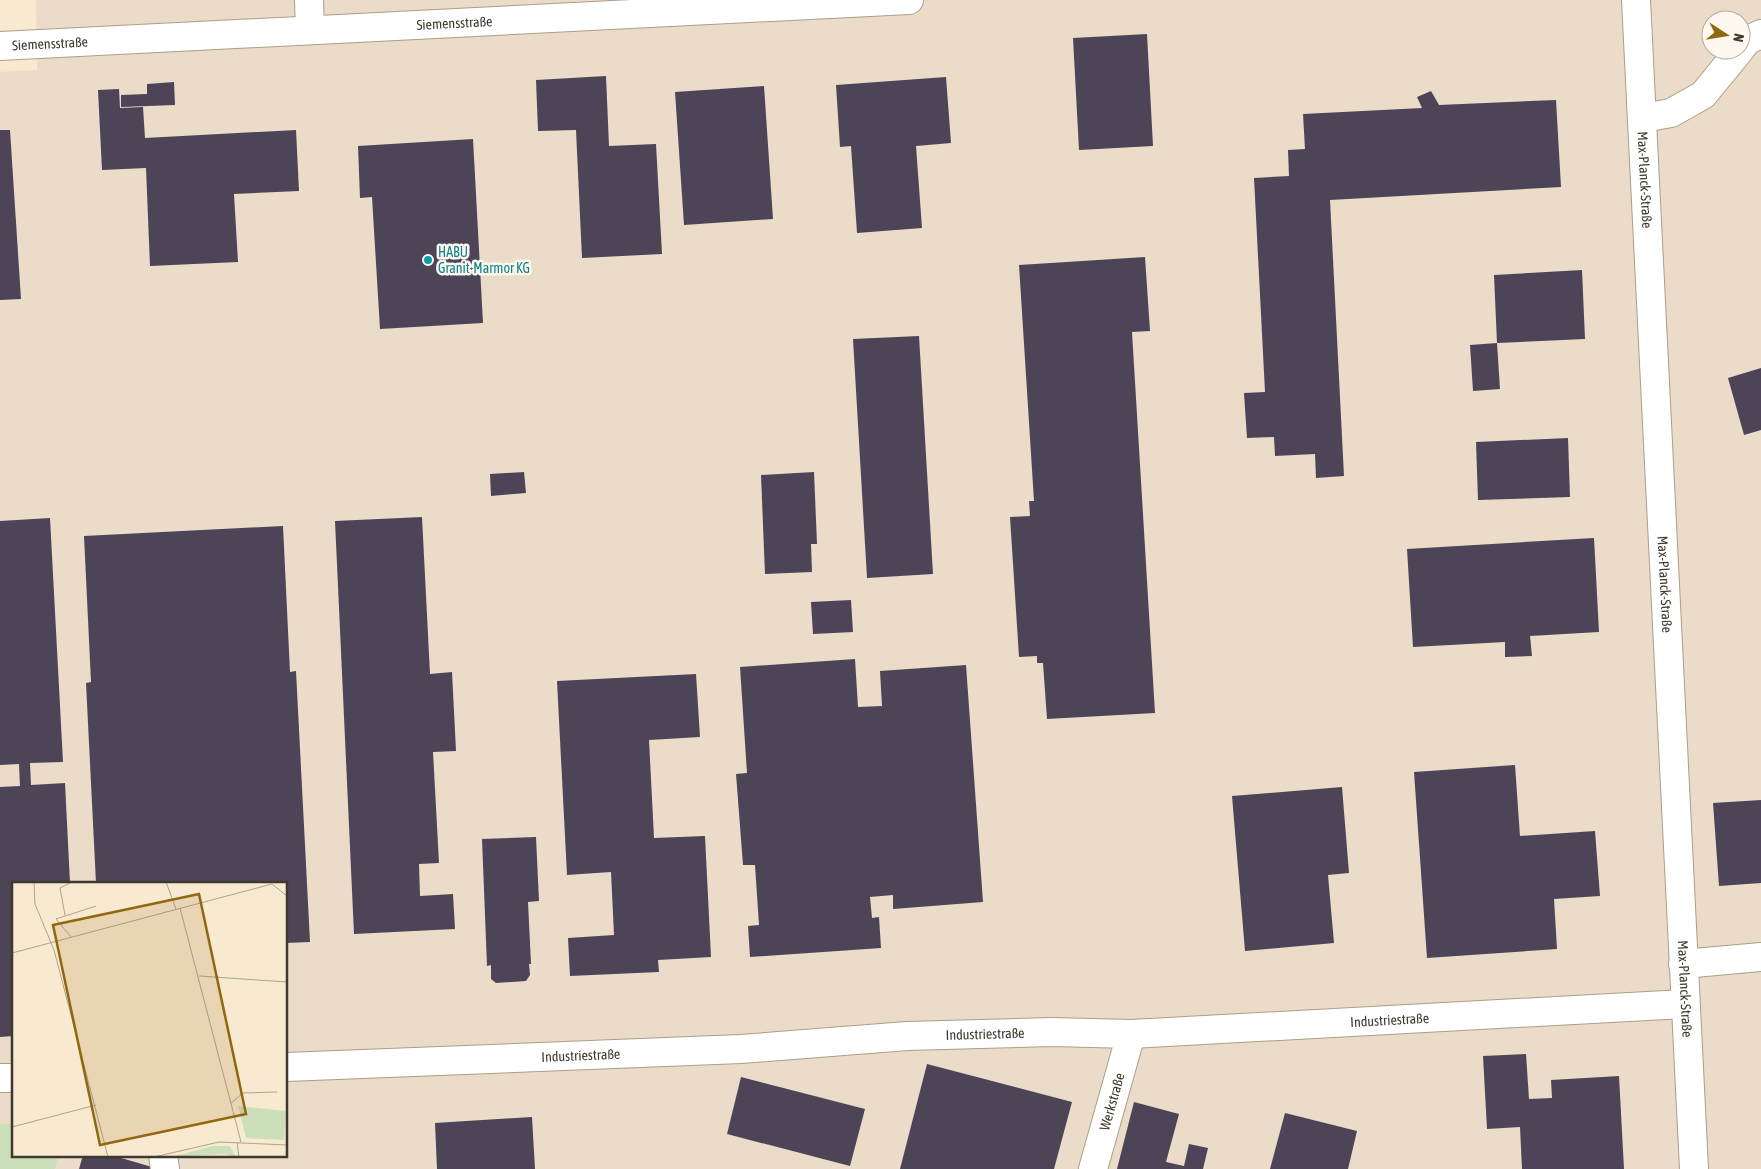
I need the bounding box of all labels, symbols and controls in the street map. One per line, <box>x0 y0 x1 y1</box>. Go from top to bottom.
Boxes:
north arrow <box>1701 10 1751 60</box>
street label: Siemensstraße <box>416 13 493 33</box>
text: N <box>1730 32 1747 43</box>
street label: Siemensstraße <box>12 34 88 53</box>
street label: Max-Planck-Straße <box>1635 131 1655 229</box>
place label: HABU Granit-Marmor KG <box>438 244 530 276</box>
marker: HABU Granit-Marmor KG <box>422 254 434 266</box>
street label: Max-Planck-Straße <box>1655 535 1675 633</box>
inset map <box>12 882 288 1156</box>
street label: Max-Planck-Straße <box>1675 940 1695 1038</box>
street label: Industriestraße <box>1350 1010 1429 1030</box>
street label: Industriestraße <box>945 1025 1025 1043</box>
street label: Industriestraße <box>541 1046 620 1065</box>
street label: Werkstraße <box>1096 1071 1128 1132</box>

